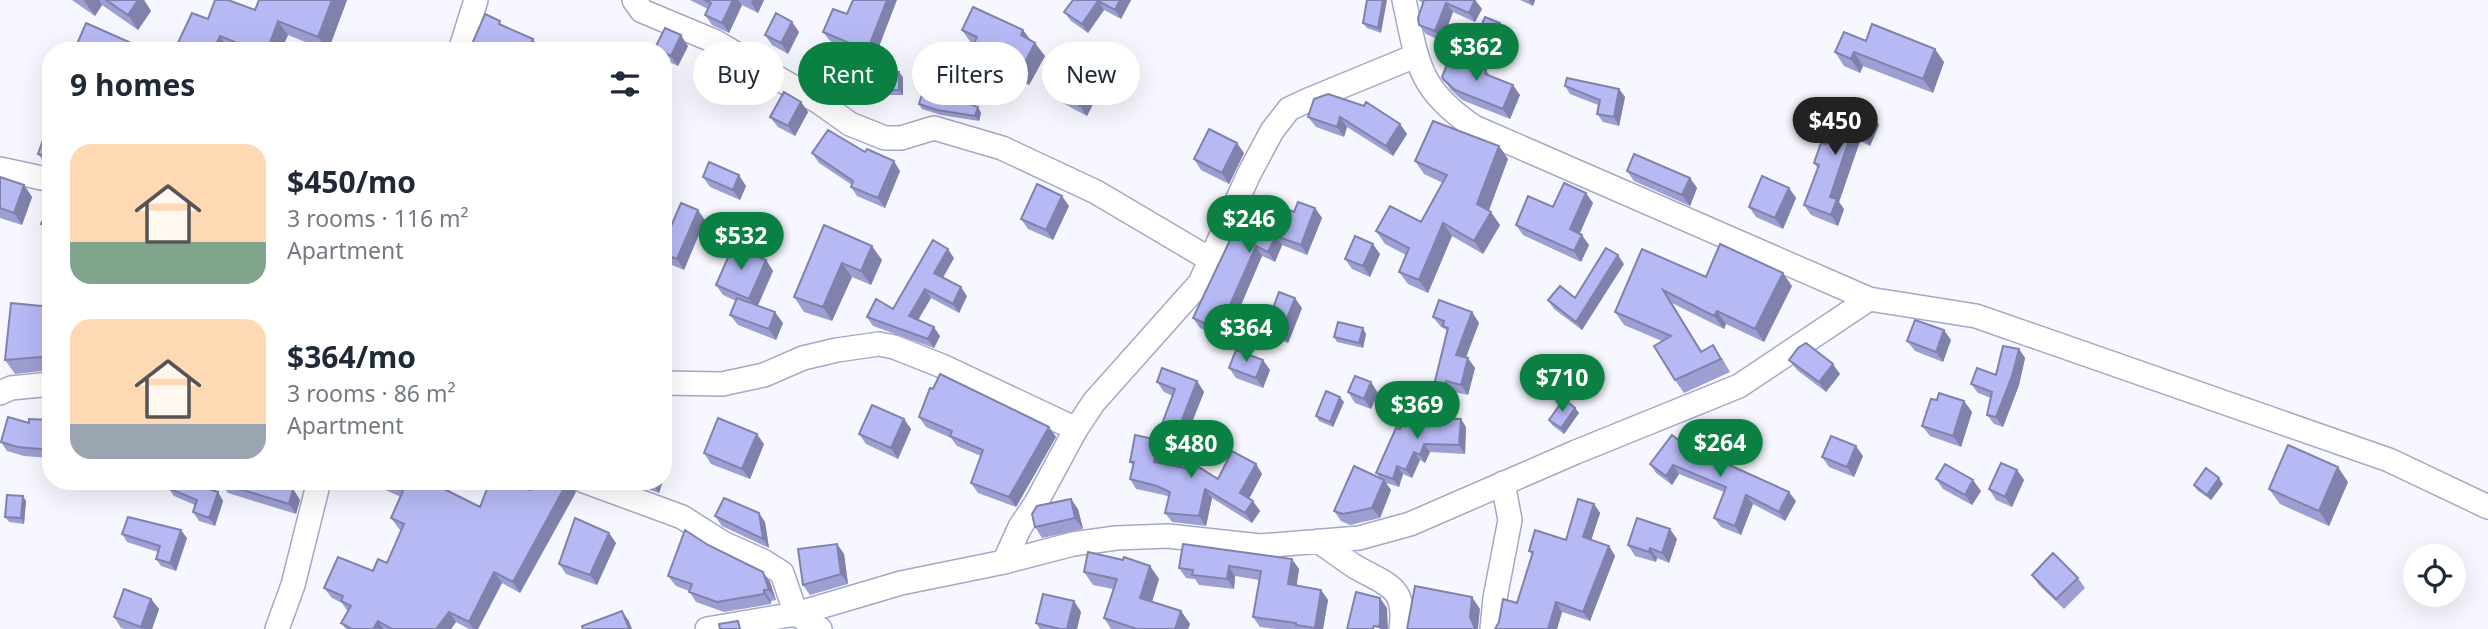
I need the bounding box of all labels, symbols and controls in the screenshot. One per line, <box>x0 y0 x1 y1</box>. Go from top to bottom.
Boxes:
pin: $362 <box>1435 24 1517 83</box>
text: $362 <box>1450 30 1502 62</box>
chip: Buy <box>693 42 784 105</box>
chip: Rent <box>798 42 898 105</box>
chip: Filters <box>912 42 1028 105</box>
chip: New <box>1042 42 1140 105</box>
text: 9 homes <box>70 64 195 105</box>
icon: filters <box>606 65 644 103</box>
pin: $450 <box>1794 97 1876 157</box>
text: $450 <box>1809 104 1861 136</box>
text: $450/mo <box>287 161 416 202</box>
icon: home <box>126 172 210 256</box>
pin: $246 <box>1208 196 1290 255</box>
text: 3 rooms · 116 m² <box>287 202 469 234</box>
text: $246 <box>1223 202 1275 234</box>
pin: $532 <box>700 212 782 272</box>
text: $532 <box>715 219 767 251</box>
text: Apartment <box>287 234 404 266</box>
pin: $364 <box>1205 304 1287 364</box>
text: $364 <box>1220 311 1272 343</box>
text: $364/mo <box>287 336 416 377</box>
icon: home <box>126 347 210 431</box>
pin: $710 <box>1521 354 1603 414</box>
text: $710 <box>1536 361 1588 393</box>
text: 3 rooms · 86 m² <box>287 377 456 409</box>
pin: $369 <box>1376 382 1458 441</box>
text: $369 <box>1391 388 1443 420</box>
text: Apartment <box>287 409 404 441</box>
pin: $480 <box>1150 420 1232 480</box>
pin: $264 <box>1679 420 1761 479</box>
text: $264 <box>1694 426 1746 458</box>
text: $480 <box>1165 427 1217 459</box>
map controls <box>2403 544 2466 607</box>
button: locate <box>2403 544 2466 607</box>

